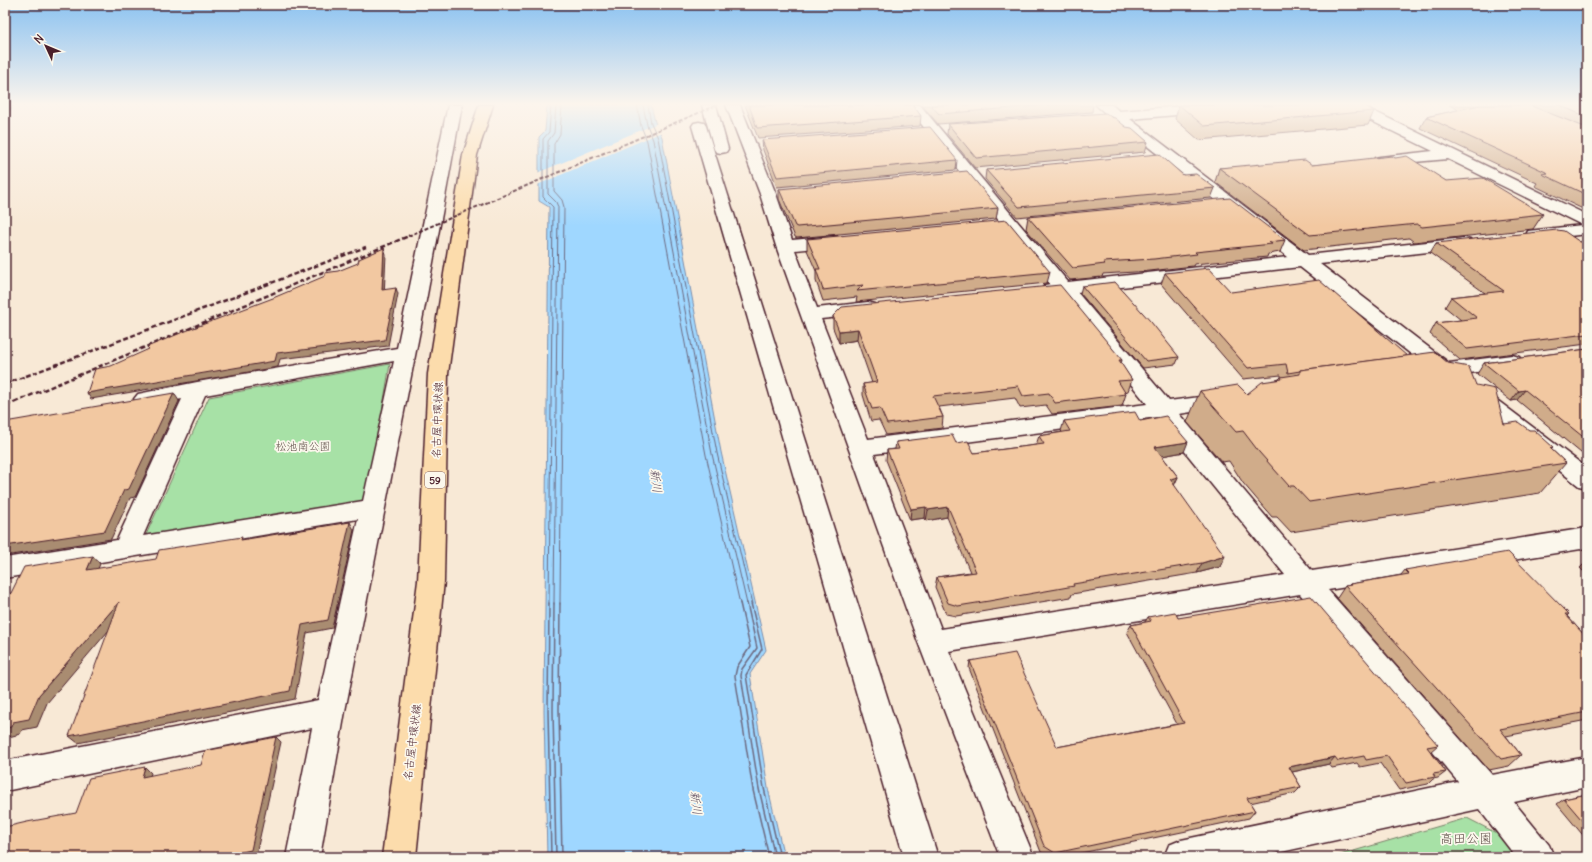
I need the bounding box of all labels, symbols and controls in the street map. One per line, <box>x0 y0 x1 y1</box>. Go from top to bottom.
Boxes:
north arrow <box>26 26 66 66</box>
text: N <box>31 31 46 47</box>
street label: 名古屋中環状線 <box>429 381 445 459</box>
park label: 松池南公園 <box>276 439 331 453</box>
water label: 新川 <box>648 468 665 494</box>
road number: 59 <box>425 472 445 488</box>
street label: 名古屋中環状線 <box>400 703 424 781</box>
water label: 新川 <box>688 790 705 816</box>
park label: 高田公園 <box>1440 830 1492 847</box>

